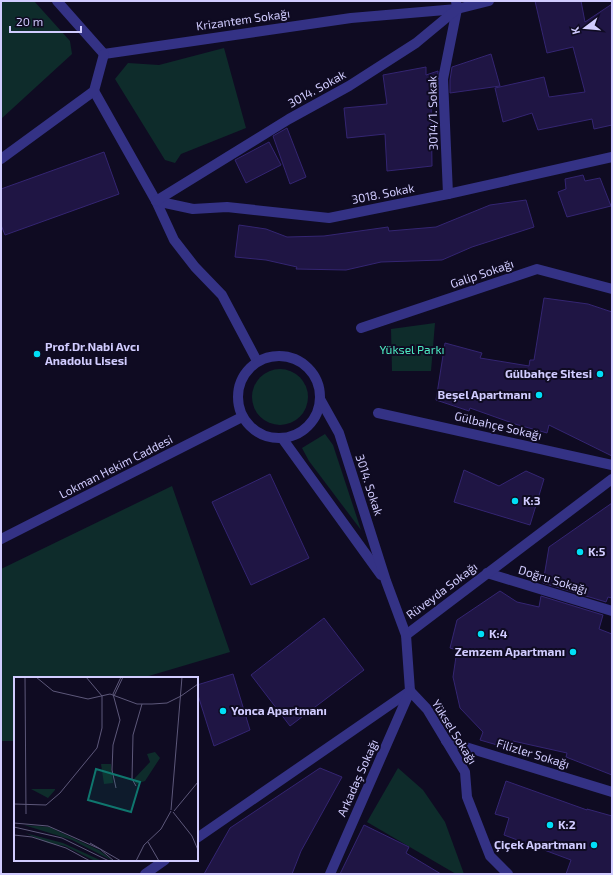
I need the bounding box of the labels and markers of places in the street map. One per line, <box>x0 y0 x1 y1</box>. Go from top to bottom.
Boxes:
place label: Prof.Dr.Nabi Avcı Anadolu Lisesi <box>45 339 139 367</box>
marker: Prof.Dr.Nabi Avcı Anadolu Lisesi <box>32 349 42 359</box>
place label: Gülbahçe Sitesi <box>505 366 592 381</box>
marker: Gülbahçe Sitesi <box>595 369 605 379</box>
place label: Beşel Apartmanı <box>438 387 531 402</box>
marker: Beşel Apartmanı <box>534 390 544 400</box>
place label: K:3 <box>523 493 541 507</box>
marker: K:3 <box>510 496 520 506</box>
place label: K:5 <box>588 544 606 558</box>
marker: K:5 <box>575 547 585 557</box>
place label: K:4 <box>489 626 508 640</box>
marker: K:4 <box>476 629 486 639</box>
place label: Zemzem Apartmanı <box>455 644 565 658</box>
marker: Zemzem Apartmanı <box>568 647 578 657</box>
place label: Yonca Apartmanı <box>231 703 327 717</box>
marker: Yonca Apartmanı <box>218 706 228 716</box>
place label: K:2 <box>558 817 576 831</box>
marker: K:2 <box>545 820 555 830</box>
place label: Çiçek Apartmanı <box>494 837 586 852</box>
marker: Çiçek Apartmanı <box>589 840 599 850</box>

